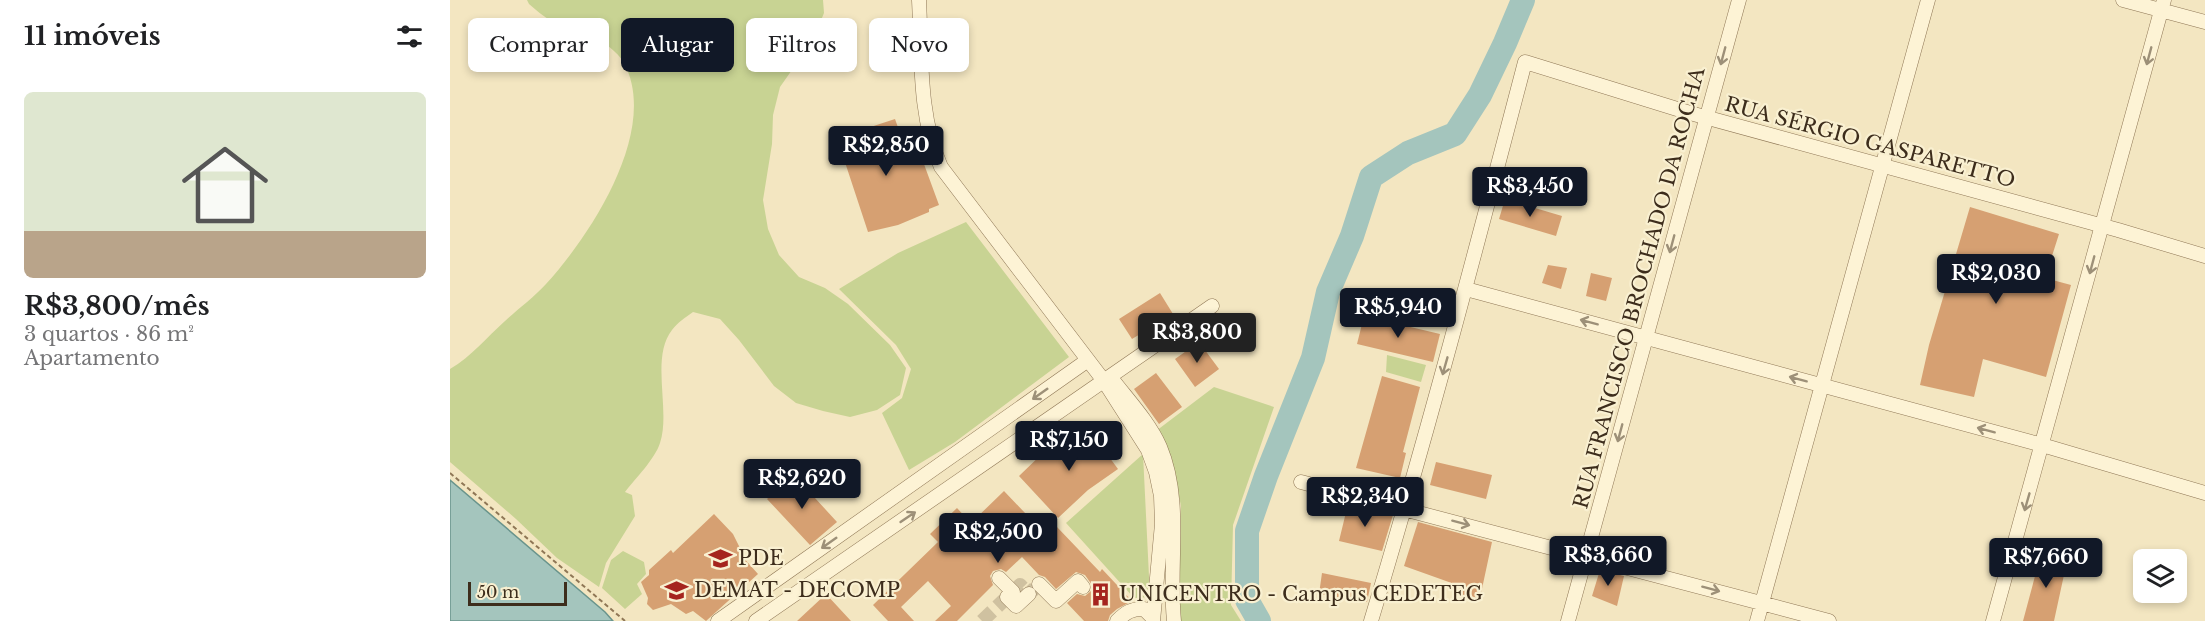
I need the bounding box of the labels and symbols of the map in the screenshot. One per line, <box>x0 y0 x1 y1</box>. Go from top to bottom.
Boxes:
one-way arrow <box>1717 47 1728 66</box>
one-way arrow <box>2143 47 2154 66</box>
street label: RUA FRANCISCO BROCHADO DA ROCHA <box>1568 64 1710 511</box>
street label: RUA SÉRGIO GASPARETTO <box>1722 91 2018 192</box>
pin: R$2,850 <box>831 126 941 177</box>
pin: R$3,450 <box>1475 167 1585 218</box>
one-way arrow <box>1665 235 1677 254</box>
pin: R$2,030 <box>1941 254 2051 305</box>
one-way arrow <box>2086 255 2097 274</box>
pin: R$5,940 <box>1343 288 1453 339</box>
pin: R$3,800 <box>1142 313 1252 364</box>
one-way arrow <box>1580 316 1599 328</box>
one-way arrow <box>1438 356 1450 375</box>
one-way arrow <box>1788 373 1807 384</box>
one-way arrow <box>1032 388 1048 400</box>
pin: R$7,150 <box>1014 421 1124 472</box>
one-way arrow <box>1614 423 1625 442</box>
one-way arrow <box>1977 424 1996 435</box>
pin: R$2,620 <box>747 459 857 510</box>
pin: R$2,340 <box>1310 477 1420 528</box>
one-way arrow <box>2020 492 2032 511</box>
one-way arrow <box>899 511 915 523</box>
pin: R$2,500 <box>943 513 1053 564</box>
one-way arrow <box>1452 518 1471 530</box>
pin: R$3,660 <box>1553 536 1663 587</box>
one-way arrow <box>822 537 838 549</box>
pin: R$7,660 <box>1991 538 2101 589</box>
school or university icon: PDE <box>707 545 733 571</box>
place label: PDE <box>738 546 784 570</box>
school or university icon: DEMAT - DECOMP <box>663 577 689 603</box>
place label: DEMAT - DECOMP <box>694 578 900 602</box>
scale bar <box>468 579 567 606</box>
building icon: UNICENTRO - Campus CEDETEG <box>1088 581 1114 607</box>
place label: UNICENTRO - Campus CEDETEG <box>1119 582 1483 606</box>
one-way arrow <box>1701 583 1720 595</box>

